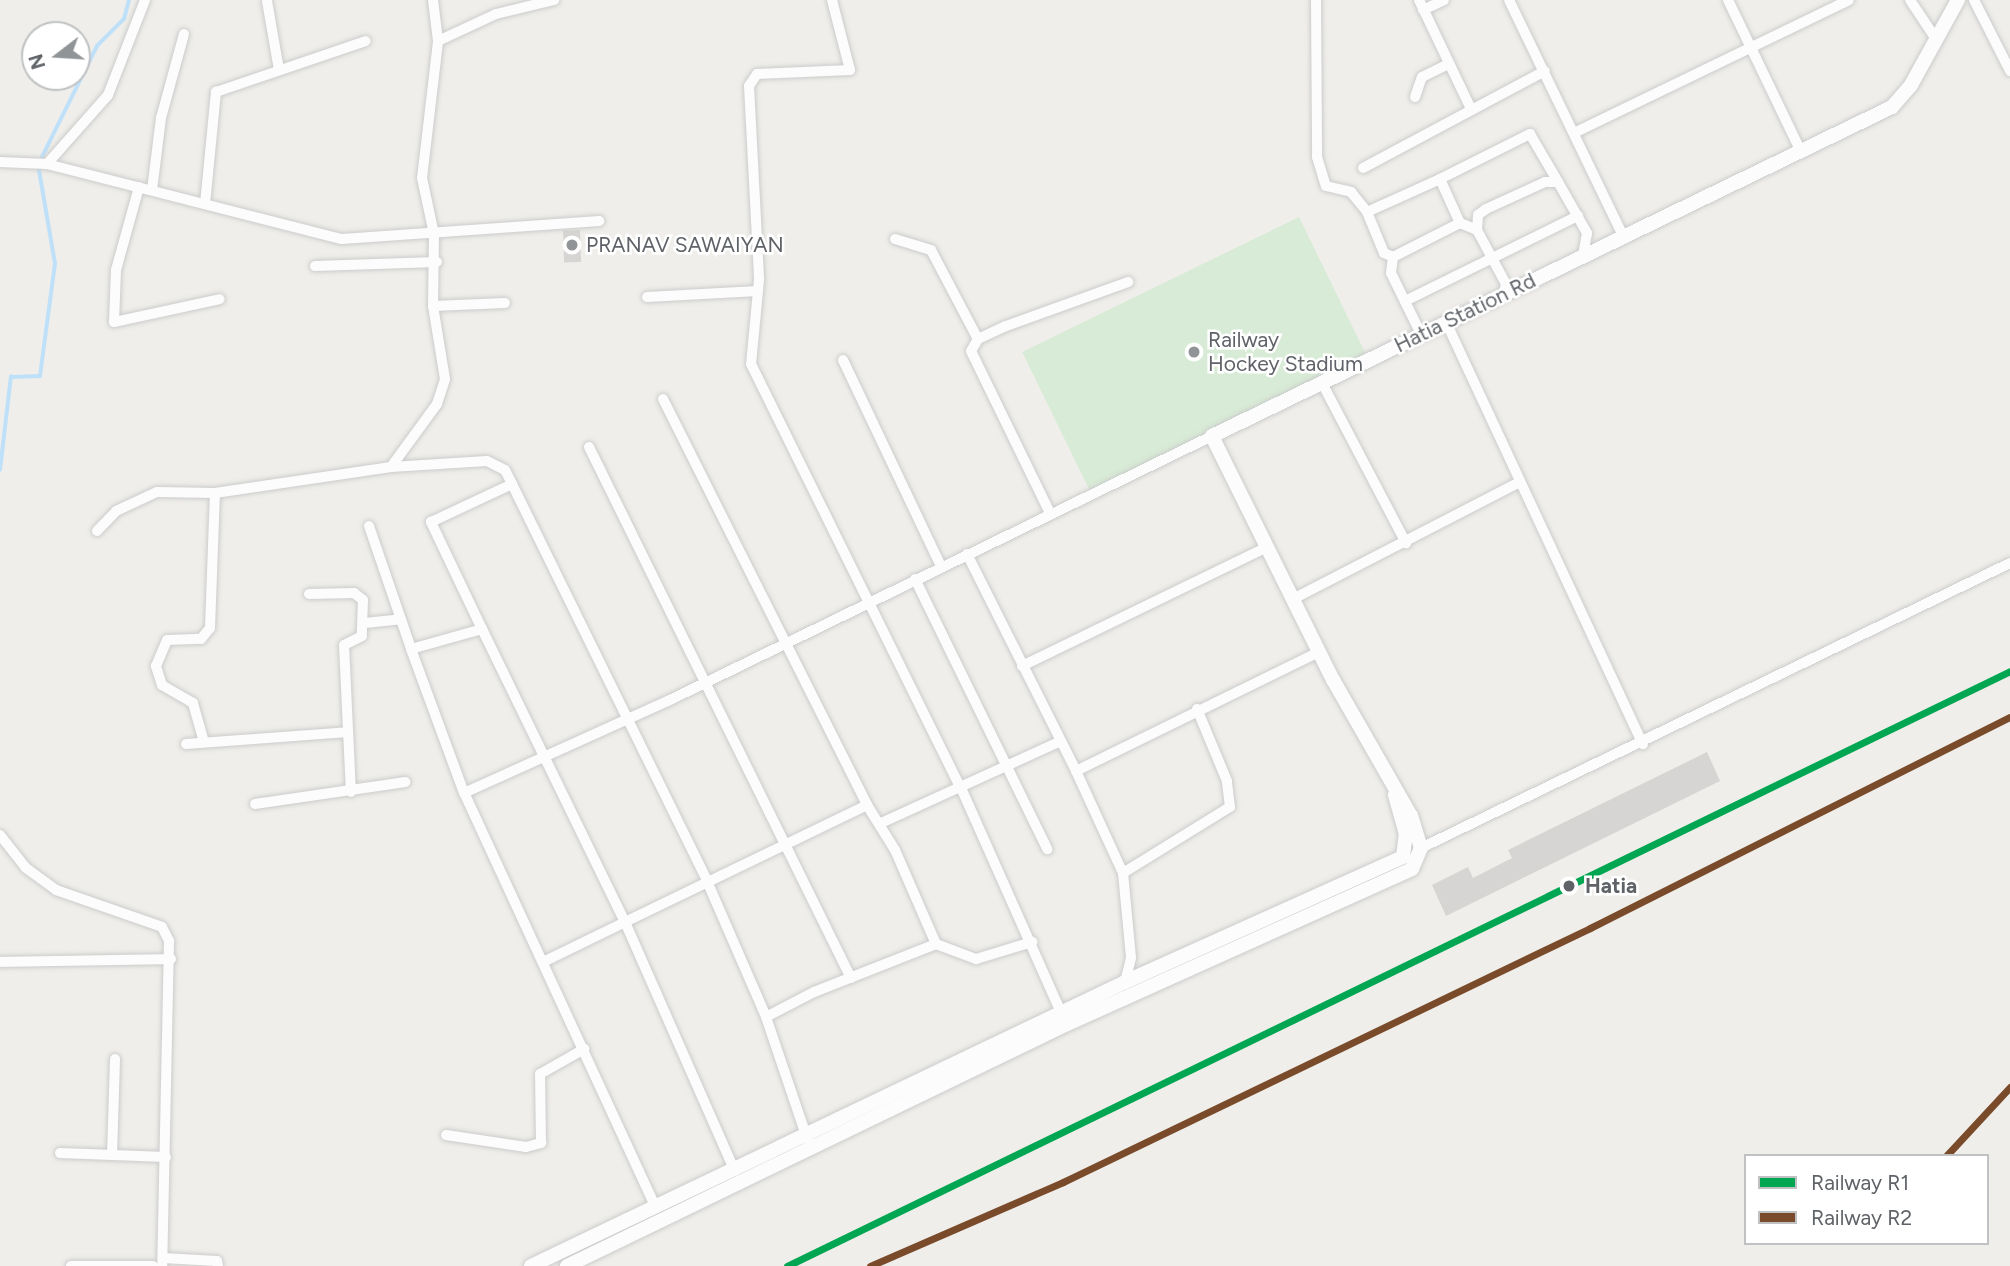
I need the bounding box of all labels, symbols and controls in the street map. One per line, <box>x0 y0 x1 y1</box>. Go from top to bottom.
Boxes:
north arrow <box>21 21 91 91</box>
text: N <box>24 51 50 72</box>
place label: PRANAV SAWAIYAN <box>586 232 784 258</box>
marker: PRANAV SAWAIYAN <box>564 237 580 253</box>
street label: Hatia Station Rd <box>1390 268 1540 358</box>
place label: Railway Hockey Stadium <box>1208 327 1363 377</box>
marker: Railway Hockey Stadium <box>1186 344 1202 360</box>
place label: Hatia <box>1585 873 1637 899</box>
marker: Hatia <box>1559 876 1579 896</box>
legend <box>1744 1154 1989 1245</box>
text: Railway R1 <box>1811 1170 1909 1195</box>
text: Railway R2 <box>1811 1205 1912 1230</box>

